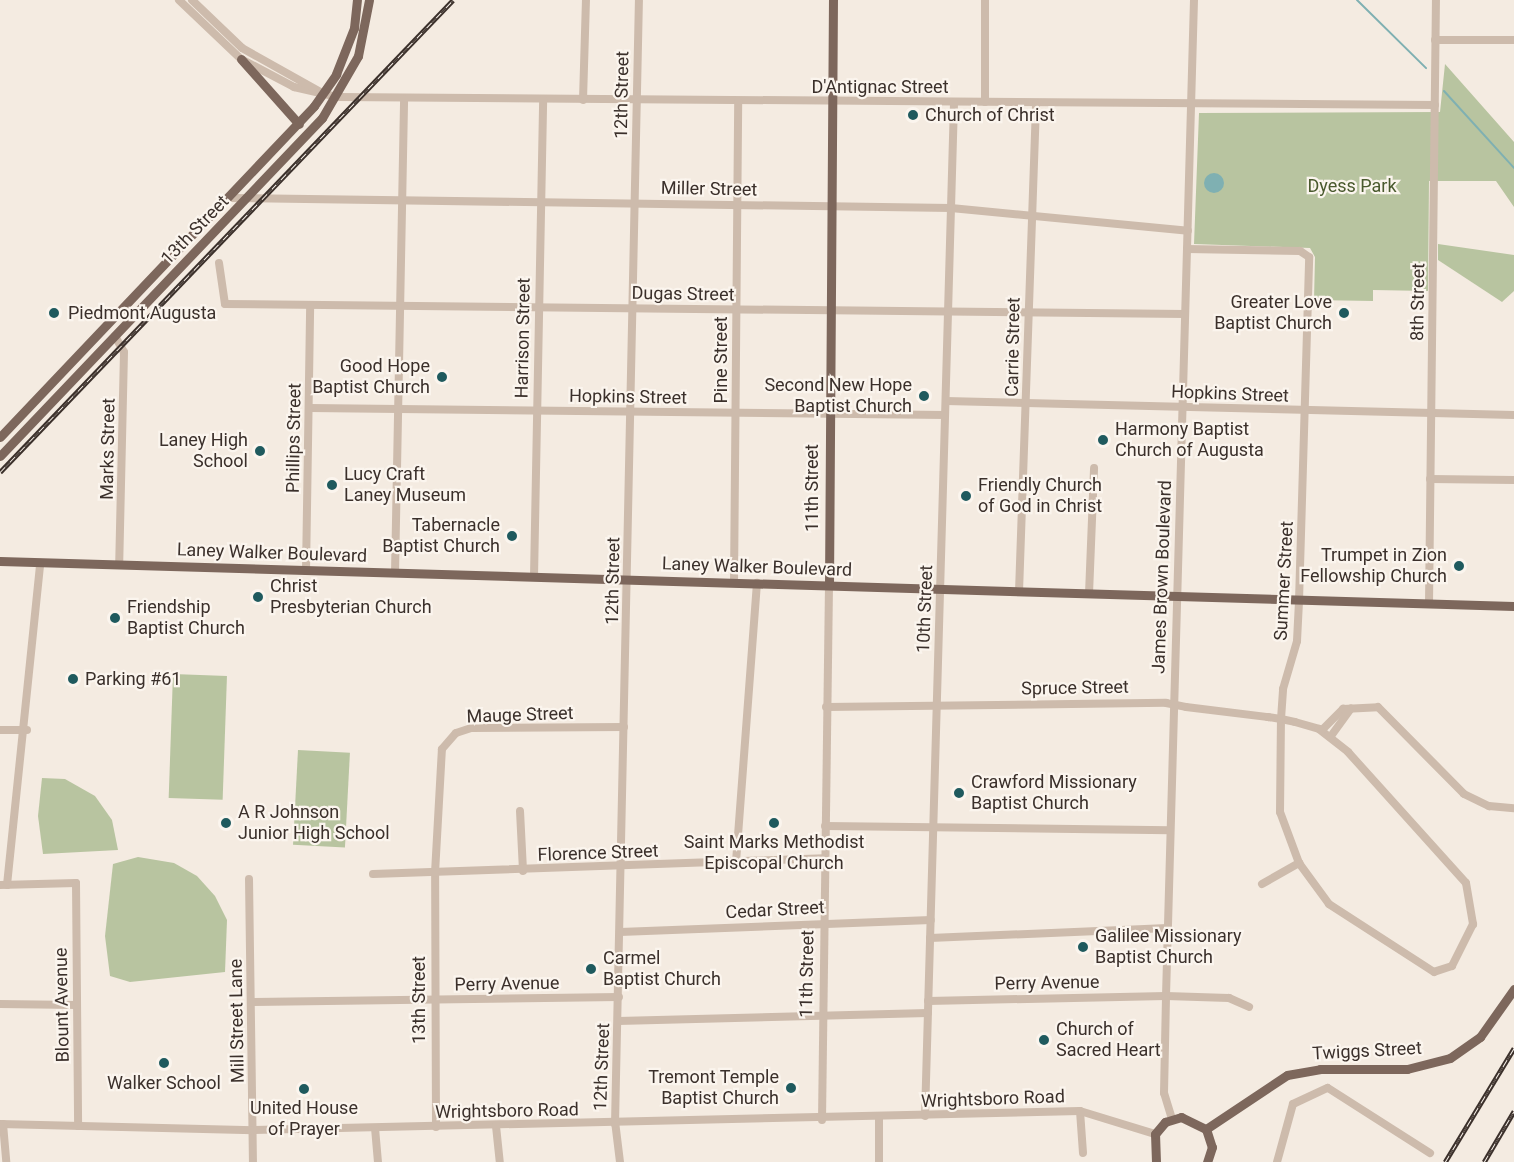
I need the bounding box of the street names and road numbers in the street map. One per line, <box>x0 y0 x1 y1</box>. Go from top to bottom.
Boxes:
street label: 12th Street <box>610 51 634 139</box>
street label: D'Antignac Street <box>811 76 949 98</box>
street label: Miller Street <box>661 177 757 201</box>
street label: 13th Street <box>157 191 233 269</box>
street label: 8th Street <box>1407 263 1429 341</box>
street label: Harrison Street <box>511 277 535 399</box>
street label: Dugas Street <box>631 282 735 306</box>
street label: Carrie Street <box>1001 297 1025 397</box>
street label: Pine Street <box>710 316 732 404</box>
street label: Hopkins Street <box>1171 381 1289 407</box>
street label: Phillips Street <box>282 383 306 493</box>
street label: Hopkins Street <box>569 385 687 409</box>
street label: Marks Street <box>96 398 120 500</box>
street label: 11th Street <box>801 444 823 532</box>
street label: James Brown Boulevard <box>1148 480 1176 674</box>
street label: Summer Street <box>1270 521 1298 641</box>
street label: 12th Street <box>601 537 625 625</box>
street label: Laney Walker Boulevard <box>176 539 368 567</box>
street label: Laney Walker Boulevard <box>661 553 853 581</box>
street label: 10th Street <box>913 565 937 653</box>
street label: Spruce Street <box>1021 676 1129 700</box>
street label: Mauge Street <box>466 702 574 728</box>
street label: Florence Street <box>537 840 659 866</box>
street label: Cedar Street <box>725 897 825 923</box>
street label: 11th Street <box>795 930 819 1018</box>
street label: Blount Avenue <box>50 947 74 1063</box>
street label: 13th Street <box>408 956 430 1044</box>
street label: Mill Street Lane <box>225 959 249 1083</box>
street label: Perry Avenue <box>994 971 1100 995</box>
street label: Perry Avenue <box>454 972 560 996</box>
street label: 12th Street <box>590 1023 614 1111</box>
street label: Twiggs Street <box>1312 1037 1422 1065</box>
street label: Wrightsboro Road <box>921 1086 1065 1112</box>
street label: Wrightsboro Road <box>435 1099 579 1123</box>

